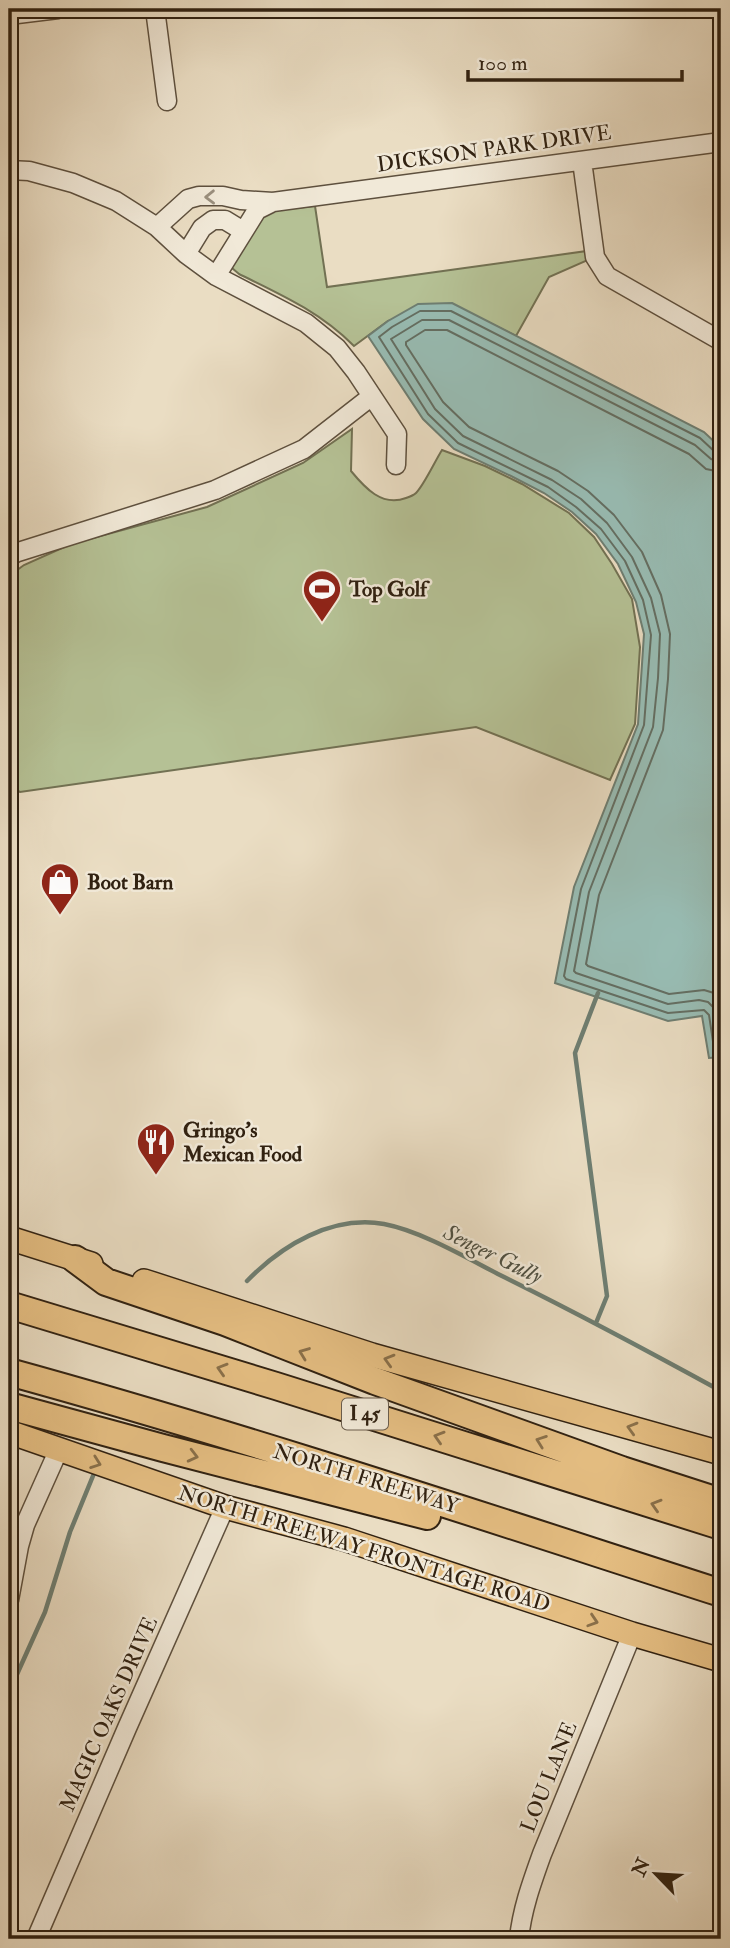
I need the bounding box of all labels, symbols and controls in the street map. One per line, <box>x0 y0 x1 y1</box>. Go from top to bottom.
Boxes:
scale bar <box>468 38 681 82</box>
text: 100 m <box>478 50 528 77</box>
street label: DICKSON PARK DRIVE <box>375 119 613 179</box>
one-way arrow <box>204 189 215 204</box>
sports icon: Top Golf <box>301 568 343 623</box>
place label: Top Golf <box>348 576 430 603</box>
shop icon: Boot Barn <box>39 861 81 916</box>
place label: Boot Barn <box>87 869 173 896</box>
place label: Gringo's Mexican Food <box>182 1117 303 1168</box>
restaurant icon: Gringo's Mexican Food <box>135 1121 177 1176</box>
water label: Senger Gully <box>438 1217 547 1290</box>
one-way arrow <box>299 1348 311 1362</box>
one-way arrow <box>383 1353 395 1368</box>
one-way arrow <box>216 1363 228 1378</box>
road number: I 45 <box>342 1398 388 1430</box>
one-way arrow <box>626 1421 638 1436</box>
one-way arrow <box>433 1431 446 1445</box>
one-way arrow <box>535 1435 547 1449</box>
street label: NORTH FREEWAY <box>270 1438 463 1520</box>
one-way arrow <box>187 1448 199 1462</box>
one-way arrow <box>90 1454 102 1468</box>
street label: NORTH FREEWAY FRONTAGE ROAD <box>175 1479 553 1619</box>
one-way arrow <box>650 1499 663 1513</box>
street label: MAGIC OAKS DRIVE <box>54 1612 164 1816</box>
one-way arrow <box>586 1613 598 1627</box>
street label: LOU LANE <box>515 1718 583 1836</box>
north arrow <box>622 1840 692 1910</box>
text: N <box>627 1854 656 1881</box>

